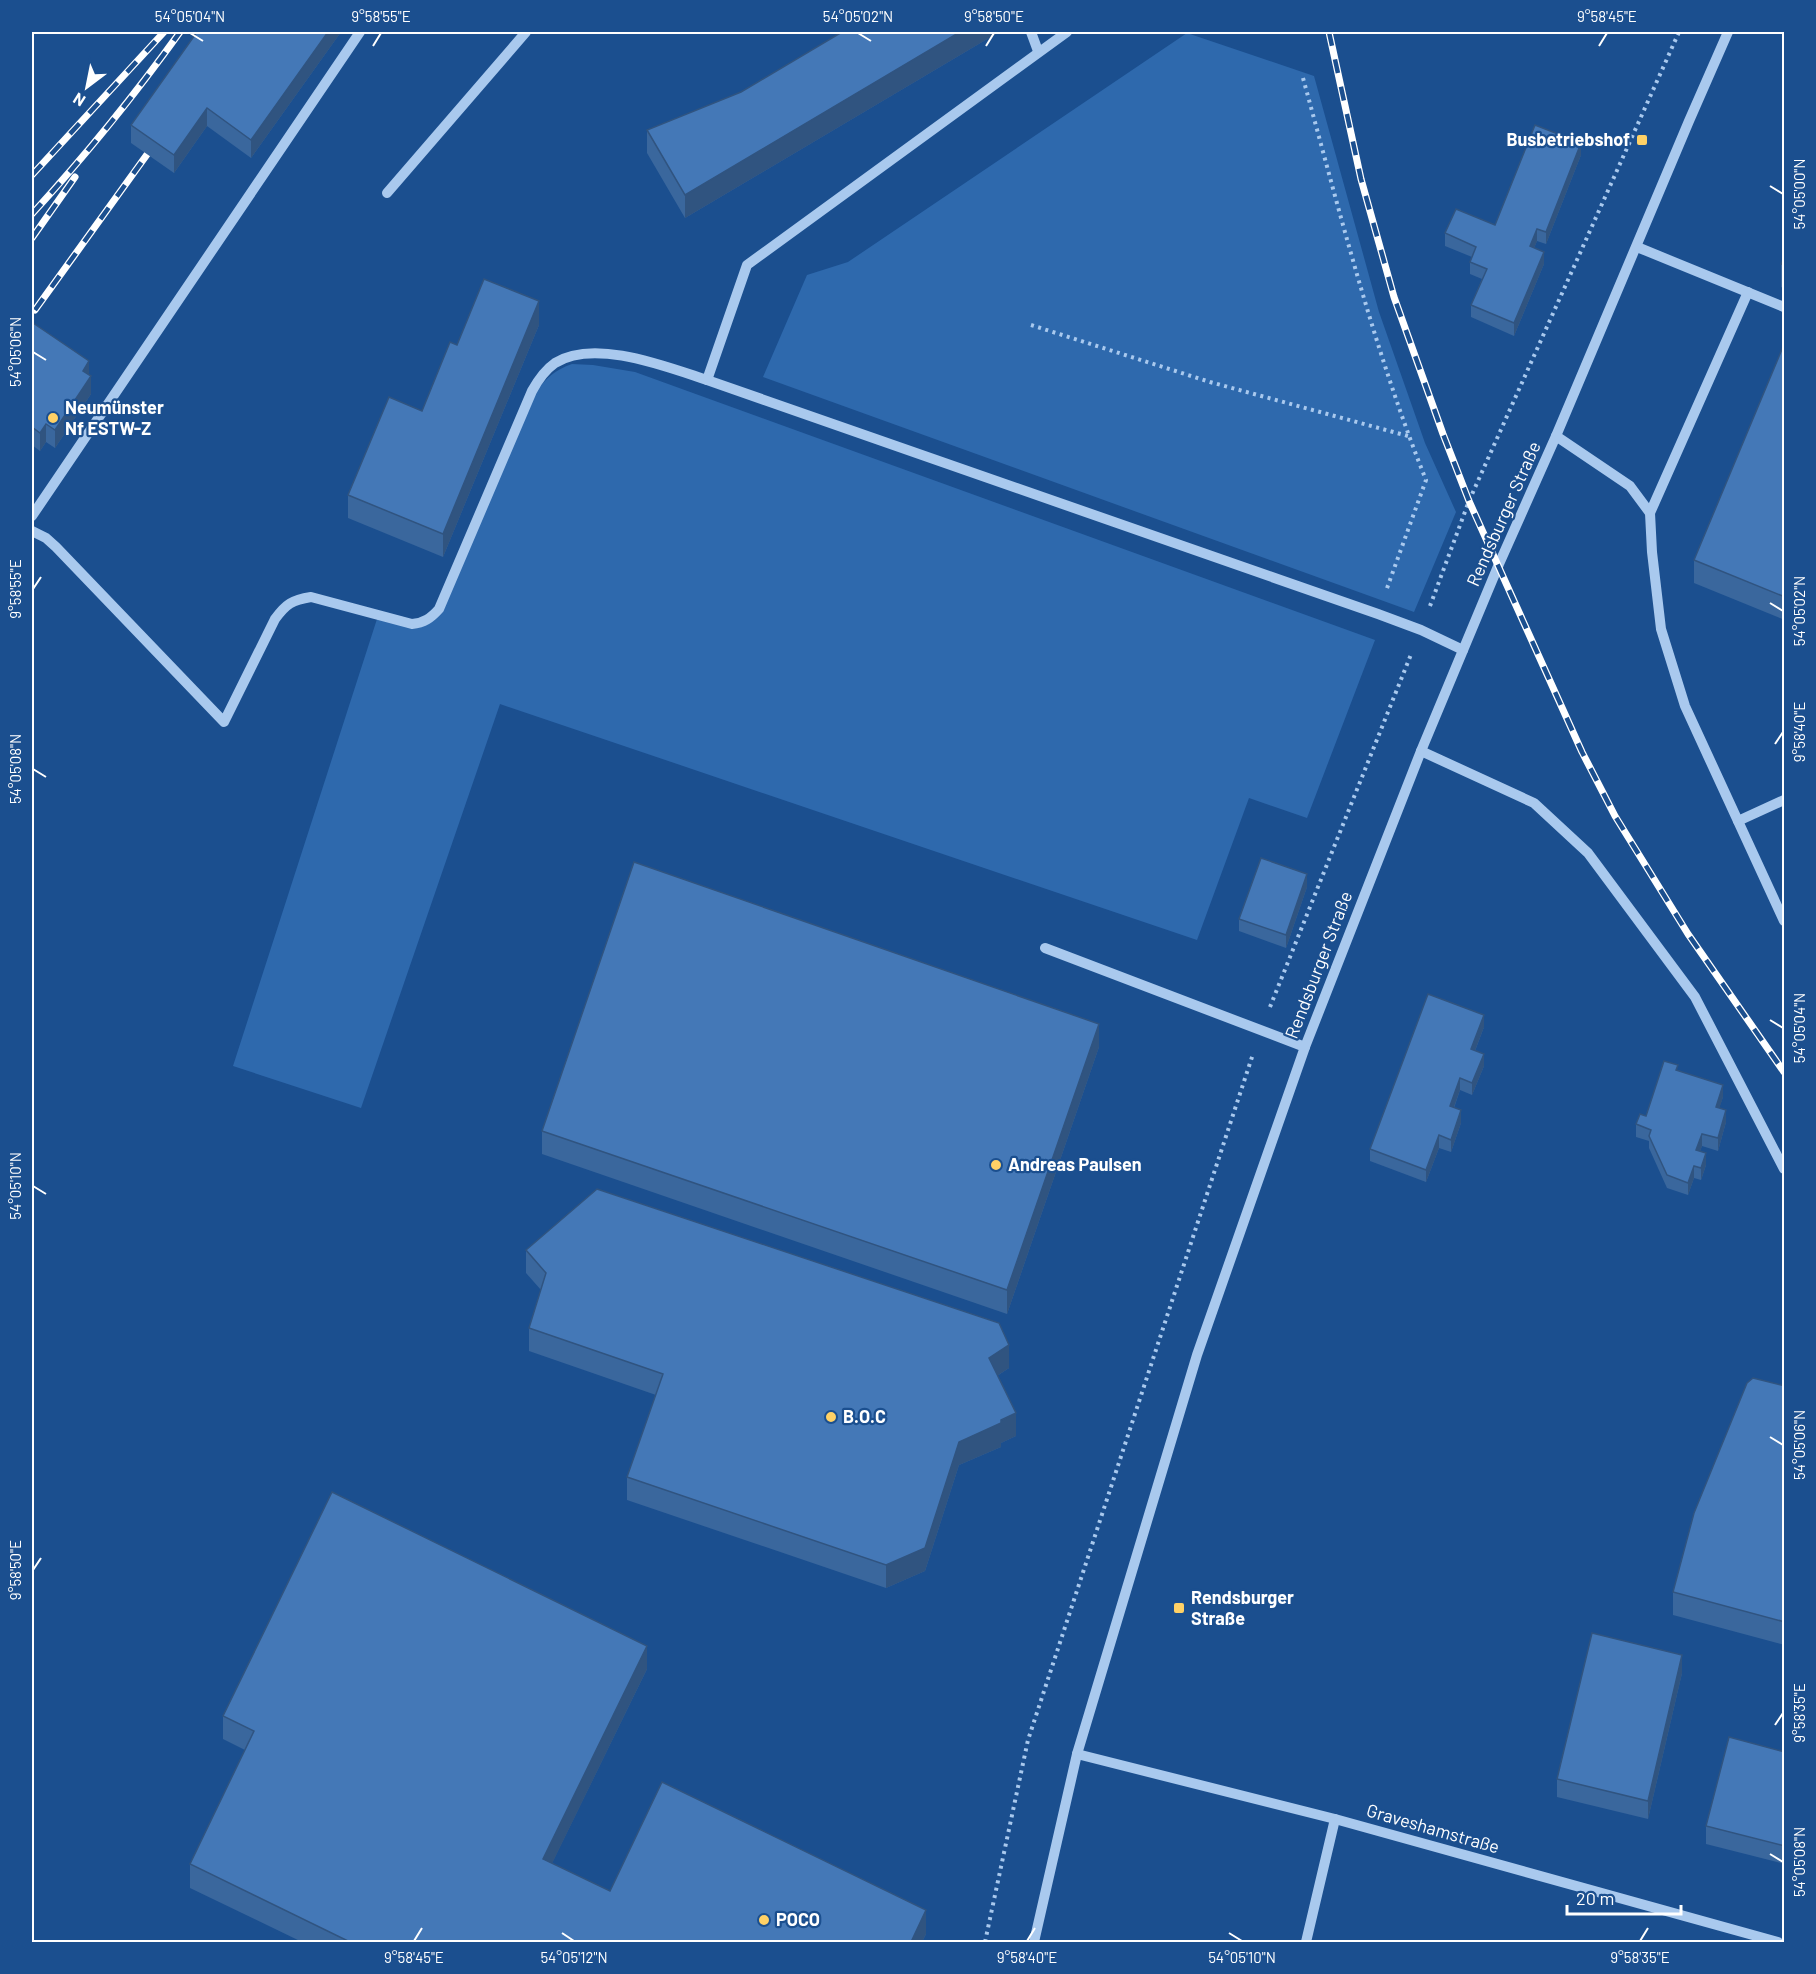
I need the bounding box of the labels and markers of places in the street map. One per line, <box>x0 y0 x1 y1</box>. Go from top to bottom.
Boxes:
place label: Busbetriebshof <box>1506 128 1630 150</box>
marker: Busbetriebshof <box>1635 133 1649 147</box>
place label: Neumünster Nf ESTW-Z <box>65 396 164 439</box>
marker: Neumünster Nf ESTW-Z <box>46 411 60 425</box>
place label: Andreas Paulsen <box>1008 1153 1142 1175</box>
marker: Andreas Paulsen <box>989 1158 1003 1172</box>
place label: B.O.C <box>843 1405 886 1427</box>
marker: B.O.C <box>824 1410 838 1424</box>
place label: Rendsburger Straße <box>1191 1586 1294 1629</box>
marker: Rendsburger Straße <box>1172 1601 1186 1615</box>
place label: POCO <box>776 1908 820 1930</box>
marker: POCO <box>757 1913 771 1927</box>

